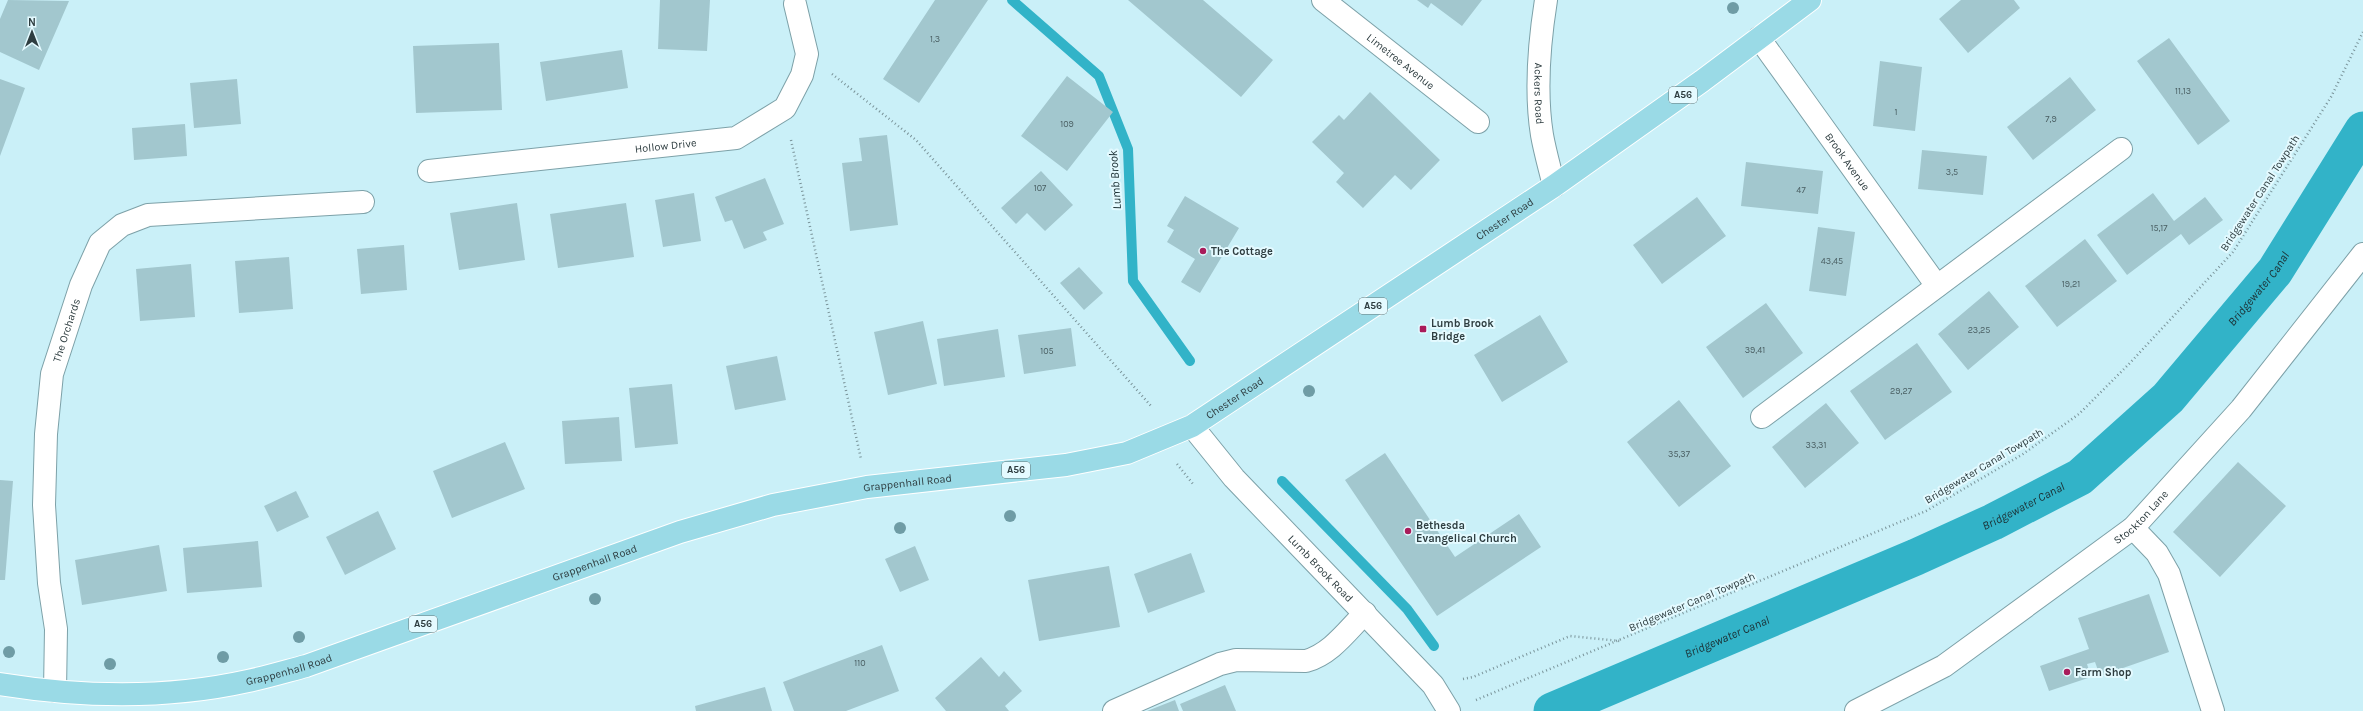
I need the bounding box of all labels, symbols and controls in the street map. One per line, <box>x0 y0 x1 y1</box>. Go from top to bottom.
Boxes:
north arrow <box>12 12 52 52</box>
text: N <box>28 16 36 29</box>
street label: Limetree Avenue <box>1364 31 1438 92</box>
house number: 1,3 <box>930 34 940 44</box>
street label: Ackers Road <box>1532 62 1547 125</box>
house number: 11,13 <box>2175 86 2191 96</box>
road number: A56 <box>1669 87 1697 103</box>
house number: 1 <box>1895 107 1898 117</box>
house number: 7,9 <box>2045 114 2057 124</box>
house number: 109 <box>1060 119 1074 129</box>
street label: Brook Avenue <box>1823 130 1873 193</box>
street label: Bridgewater Canal Towpath <box>2218 132 2302 254</box>
street label: Hollow Drive <box>634 136 697 155</box>
water label: Lumb Brook <box>1106 149 1124 210</box>
house number: 3,5 <box>1946 167 1958 177</box>
house number: 107 <box>1034 183 1047 193</box>
house number: 47 <box>1796 185 1806 195</box>
street label: Chester Road <box>1473 195 1536 243</box>
house number: 15,17 <box>2150 223 2168 233</box>
place label: The Cottage <box>1211 245 1273 258</box>
marker: The Cottage <box>1198 246 1208 256</box>
water label: Bridgewater Canal <box>2225 249 2292 329</box>
house number: 43,45 <box>1821 256 1843 266</box>
house number: 19,21 <box>2062 279 2080 289</box>
street label: The Orchards <box>50 297 83 364</box>
road number: A56 <box>1359 298 1387 314</box>
place label: Lumb Brook Bridge <box>1431 317 1494 343</box>
marker: Lumb Brook Bridge <box>1418 324 1428 334</box>
house number: 23,25 <box>1968 325 1990 335</box>
house number: 39,41 <box>1745 345 1765 355</box>
house number: 105 <box>1040 346 1054 356</box>
street label: Chester Road <box>1203 374 1266 422</box>
house number: 29,27 <box>1890 386 1913 396</box>
street label: Bridgewater Canal Towpath <box>1922 425 2046 507</box>
house number: 33,31 <box>1806 440 1826 450</box>
house number: 35,37 <box>1668 449 1691 459</box>
road number: A56 <box>1002 462 1030 478</box>
street label: Grappenhall Road <box>862 471 953 494</box>
water label: Bridgewater Canal <box>1979 479 2067 533</box>
street label: Stockton Lane <box>2111 487 2171 547</box>
place label: Bethesda Evangelical Church <box>1416 519 1517 545</box>
marker: Bethesda Evangelical Church <box>1403 526 1413 536</box>
street label: Lumb Brook Road <box>1285 532 1356 605</box>
street label: Grappenhall Road <box>550 541 639 584</box>
street label: Bridgewater Canal Towpath <box>1627 569 1757 635</box>
water label: Bridgewater Canal <box>1682 613 1771 661</box>
road number: A56 <box>409 616 437 632</box>
street label: Grappenhall Road <box>245 651 334 688</box>
house number: 110 <box>854 658 866 668</box>
place label: Farm Shop <box>2075 666 2132 679</box>
marker: Farm Shop <box>2062 667 2072 677</box>

